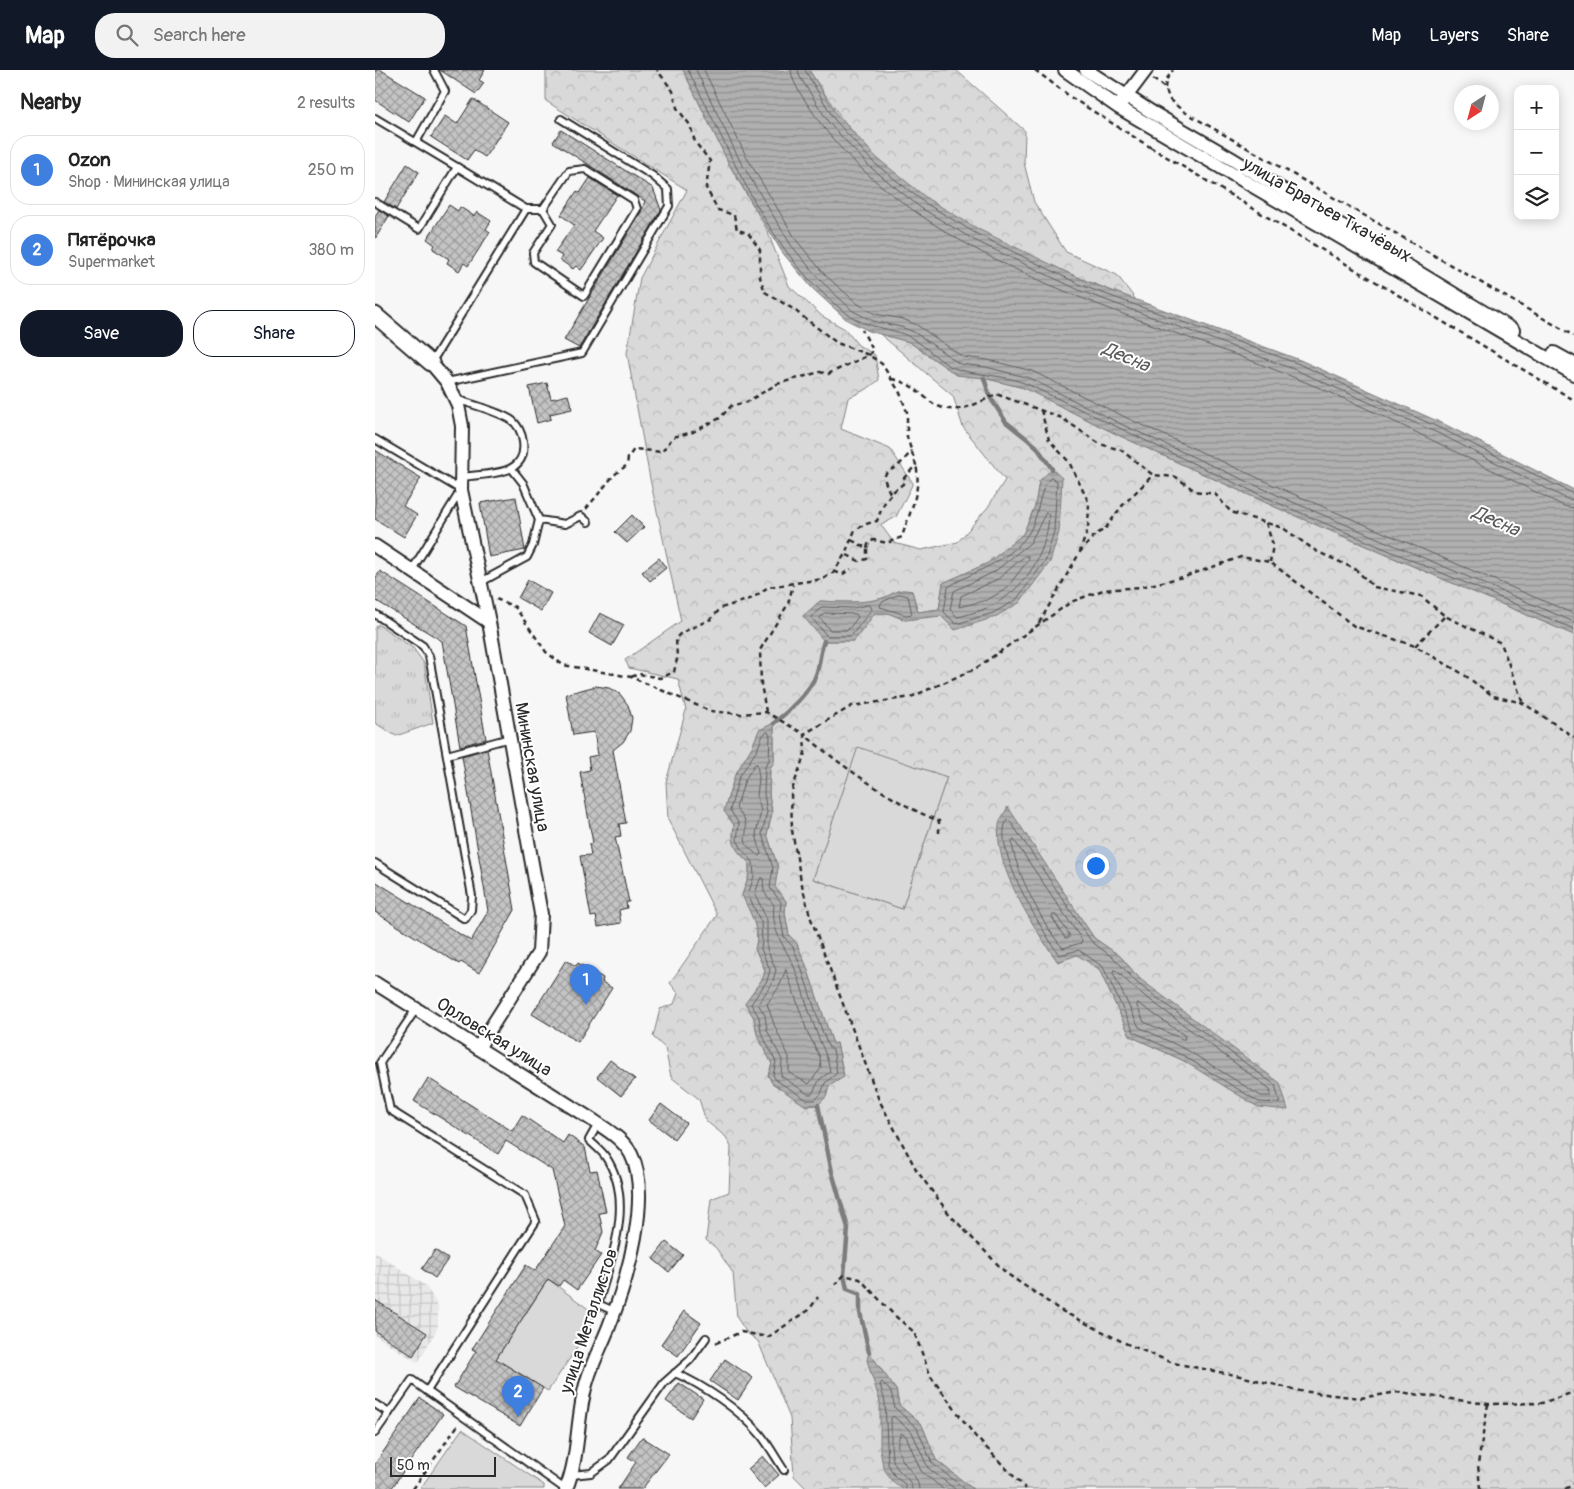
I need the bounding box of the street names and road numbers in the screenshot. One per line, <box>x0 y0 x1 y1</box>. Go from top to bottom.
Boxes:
street label: улица Братьев Ткачёвых <box>1238 152 1416 268</box>
street label: Мининская улица <box>509 701 555 833</box>
street label: Орловская улица <box>432 992 556 1082</box>
street label: улица Металлистов <box>554 1246 623 1397</box>

